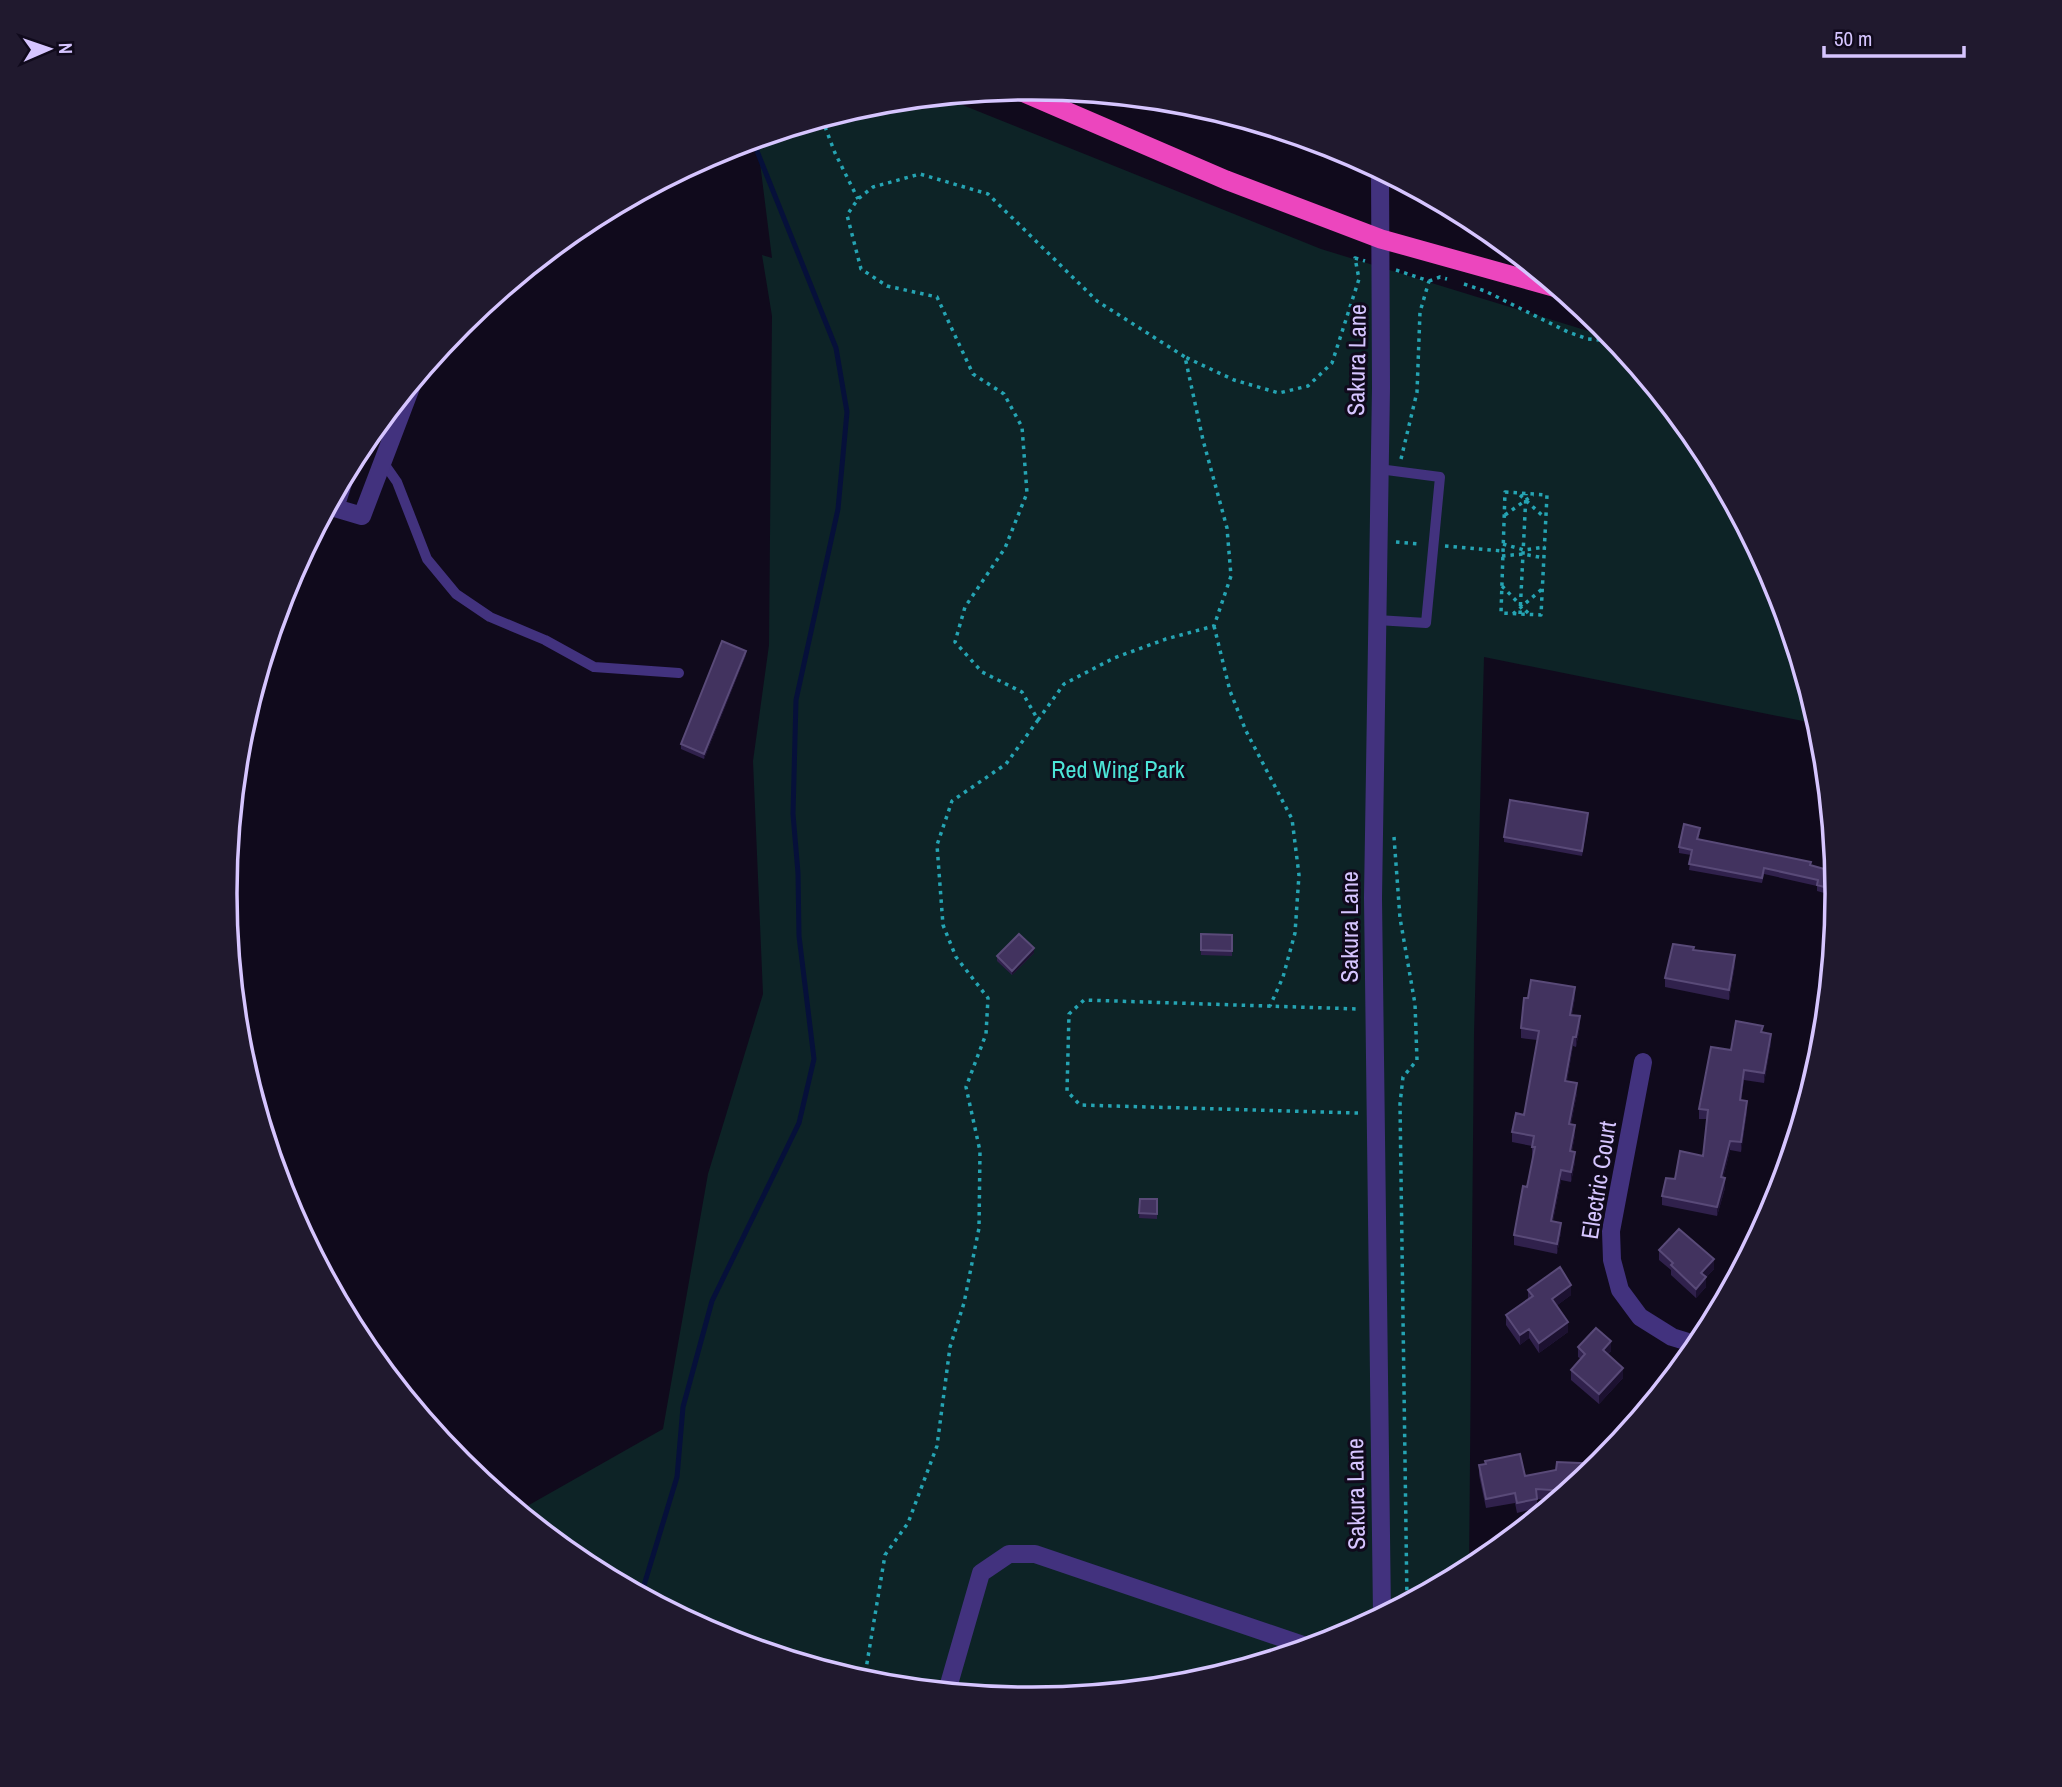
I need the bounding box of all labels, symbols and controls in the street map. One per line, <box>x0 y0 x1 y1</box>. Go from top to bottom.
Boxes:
north arrow <box>14 14 84 84</box>
scale bar <box>1824 14 1964 58</box>
text: 50 m <box>1834 24 1872 53</box>
text: N <box>53 42 79 54</box>
street label: Sakura Lane <box>1339 304 1373 416</box>
park label: Red Wing Park <box>1051 753 1185 785</box>
street label: Sakura Lane <box>1333 871 1365 983</box>
street label: Electric Court <box>1573 1118 1623 1241</box>
street label: Sakura Lane <box>1338 1438 1372 1550</box>

